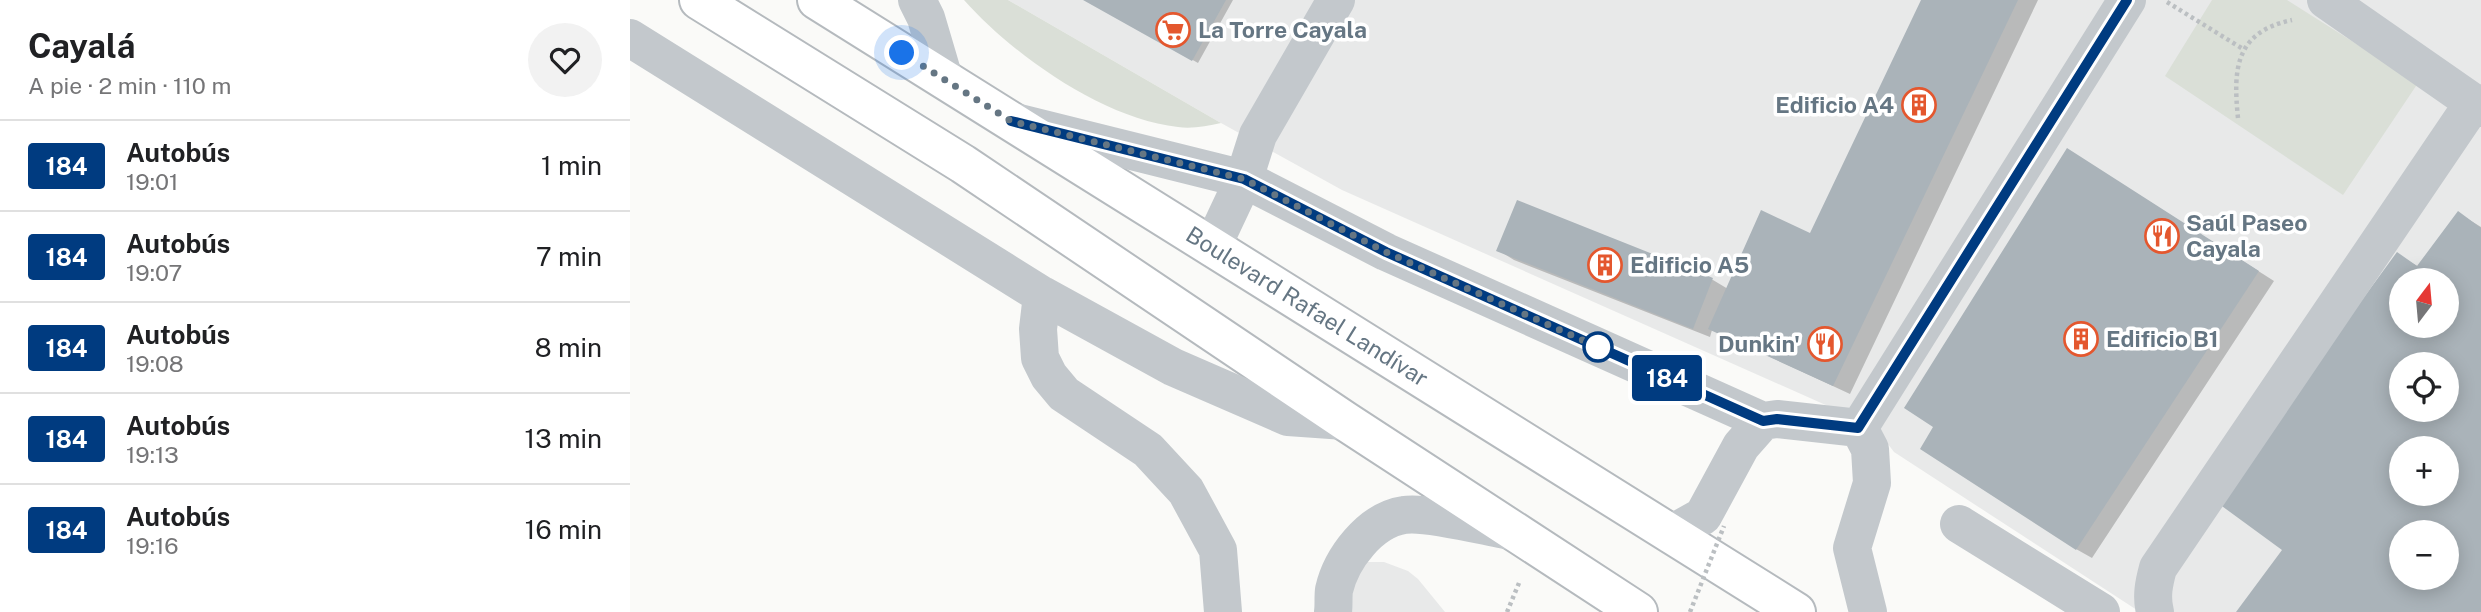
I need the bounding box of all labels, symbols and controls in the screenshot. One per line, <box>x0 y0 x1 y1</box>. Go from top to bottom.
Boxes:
supermarket icon: La Torre Cayala <box>1154 11 1192 49</box>
place label: La Torre Cayala <box>1198 16 1367 43</box>
button: heart <box>528 23 602 97</box>
text: Cayalá <box>28 27 135 65</box>
your location <box>884 35 919 70</box>
text: A pie · 2 min · 110 m <box>28 72 231 99</box>
building icon: Edificio A4 <box>1900 86 1938 124</box>
place label: Edificio A4 <box>1775 91 1894 118</box>
text: Autobús <box>126 137 230 168</box>
text: 1 min <box>541 150 602 181</box>
text: 184 <box>45 152 88 180</box>
text: 19:01 <box>126 168 178 195</box>
place label: Saúl Paseo Cayala <box>2186 209 2308 262</box>
restaurant icon: Saúl Paseo Cayala <box>2143 217 2181 255</box>
street label: Boulevard Rafael Landívar <box>1181 220 1433 392</box>
text: Autobús <box>126 228 230 259</box>
text: 7 min <box>536 241 602 272</box>
text: 184 <box>45 243 88 271</box>
building icon: Edificio A5 <box>1586 246 1624 284</box>
place label: Edificio A5 <box>1630 251 1749 278</box>
text: 19:07 <box>126 259 182 286</box>
north arrow <box>2389 268 2459 338</box>
map controls <box>2389 268 2459 590</box>
text: Autobús <box>126 319 230 350</box>
building icon: Edificio B1 <box>2062 320 2100 358</box>
restaurant icon: Dunkin' <box>1806 325 1844 363</box>
place label: Edificio B1 <box>2106 325 2219 352</box>
place label: Dunkin' <box>1718 330 1800 357</box>
text: 8 min <box>535 332 602 363</box>
unlabelled marker <box>1583 332 1613 362</box>
text: 184 <box>45 334 88 362</box>
text: 19:08 <box>126 350 184 377</box>
button: locate <box>2389 352 2459 422</box>
line badge: 184 <box>1627 355 1707 401</box>
text: 184 <box>1646 364 1688 392</box>
text: Autobús <box>126 410 230 441</box>
text: 13 min <box>525 423 602 454</box>
text: 184 <box>45 425 88 453</box>
button: + <box>2389 436 2459 506</box>
text: 19:13 <box>126 441 179 468</box>
text: Autobús <box>126 501 230 532</box>
text: 16 min <box>525 514 602 545</box>
text: 184 <box>45 516 88 544</box>
button: − <box>2389 520 2459 590</box>
text: 19:16 <box>126 532 179 559</box>

